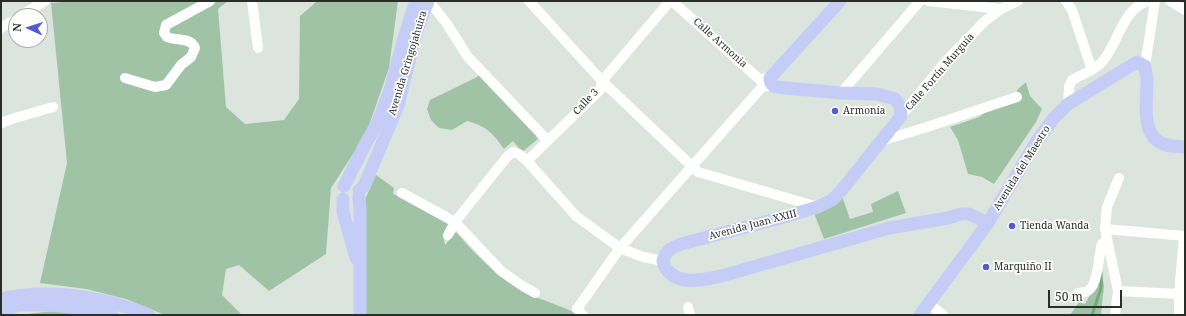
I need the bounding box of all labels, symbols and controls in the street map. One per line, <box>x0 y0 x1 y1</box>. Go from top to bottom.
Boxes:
north arrow <box>8 8 48 48</box>
street label: Avenida Gringojahuira <box>386 9 430 117</box>
street label: Calle Armonia <box>691 16 749 70</box>
text: N <box>9 23 24 32</box>
street label: Calle Fortín Murguía <box>903 31 977 113</box>
street label: Calle 3 <box>571 86 601 118</box>
place label: Armonía <box>843 105 885 117</box>
marker: Armonía <box>830 106 840 116</box>
street label: Avenida del Maestro <box>991 123 1053 213</box>
street label: Avenida Juan XXIII <box>708 208 798 242</box>
place label: Tienda Wanda <box>1020 220 1089 232</box>
marker: Tienda Wanda <box>1007 221 1017 231</box>
place label: Marquiño II <box>994 261 1052 273</box>
marker: Marquiño II <box>981 262 991 272</box>
scale bar <box>1050 282 1124 308</box>
text: 50 m <box>1055 288 1083 305</box>

